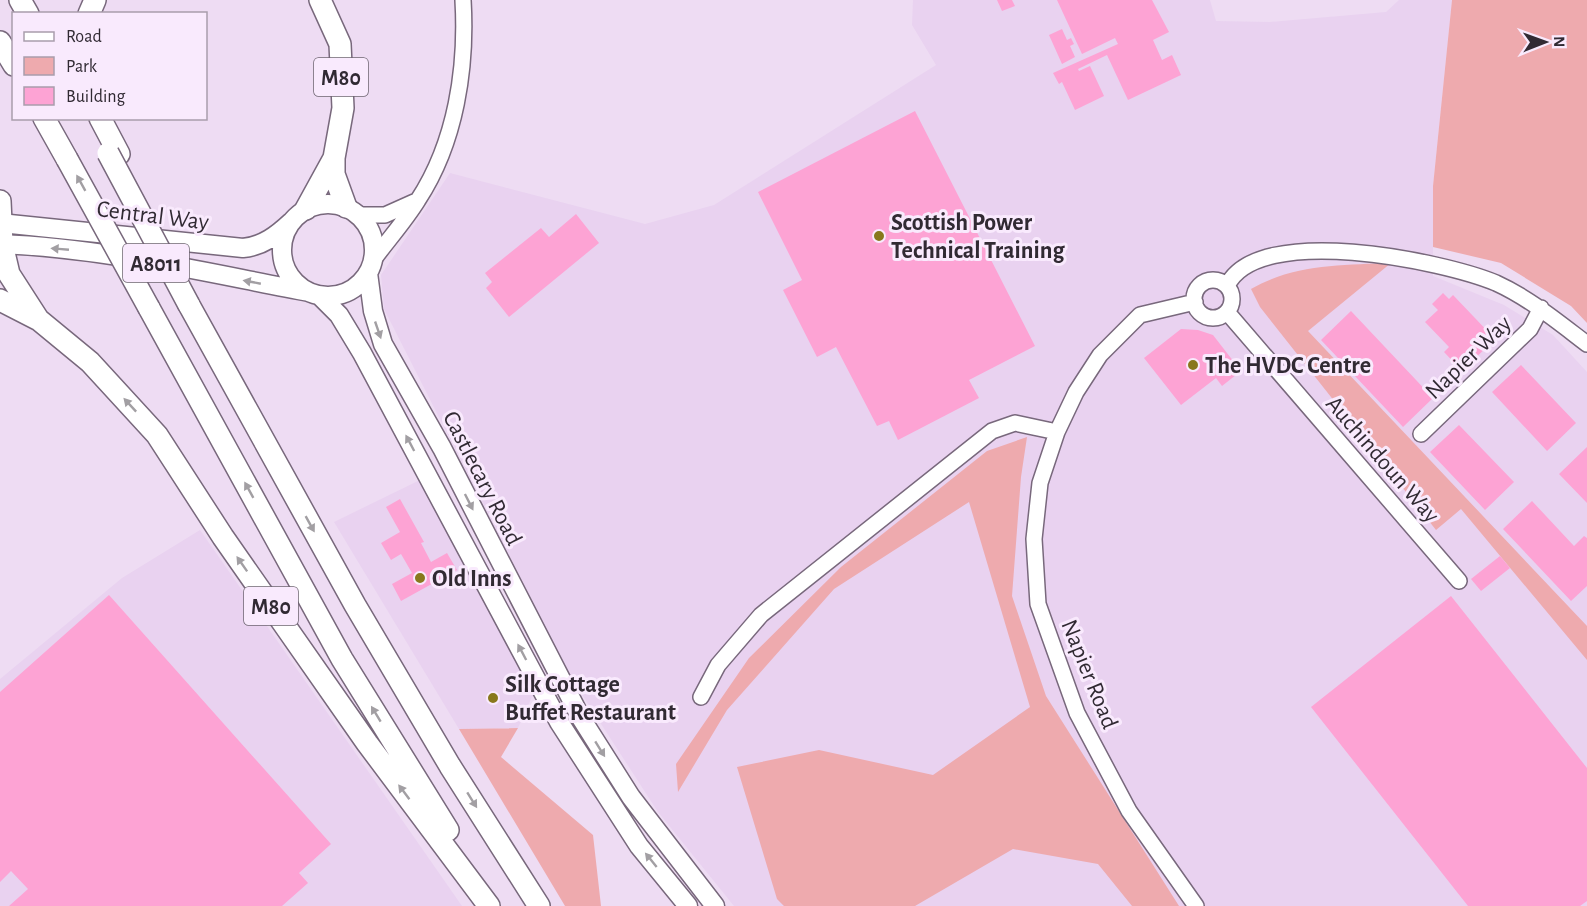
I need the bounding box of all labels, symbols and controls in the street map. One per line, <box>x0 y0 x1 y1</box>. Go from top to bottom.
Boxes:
legend <box>12 12 207 120</box>
north arrow <box>1515 12 1575 72</box>
text: Road <box>66 28 102 46</box>
text: N <box>1551 36 1567 47</box>
text: Park <box>66 58 98 76</box>
road number: M80 <box>314 58 368 96</box>
text: Building <box>66 88 126 106</box>
one-way arrow <box>76 175 86 192</box>
street label: Central Way <box>95 197 210 235</box>
place label: Scottish Power Technical Training <box>891 211 1065 263</box>
marker: Scottish Power Technical Training <box>872 229 886 243</box>
road number: A8011 <box>123 244 189 282</box>
one-way arrow <box>50 245 69 254</box>
one-way arrow <box>242 277 261 286</box>
street label: Napier Way <box>1421 311 1516 404</box>
one-way arrow <box>374 321 384 339</box>
place label: The HVDC Centre <box>1205 354 1371 378</box>
marker: The HVDC Centre <box>1186 358 1200 372</box>
street label: Auchindoun Way <box>1321 392 1444 528</box>
one-way arrow <box>123 398 137 413</box>
street label: Castlecary Road <box>438 408 526 549</box>
one-way arrow <box>405 435 415 452</box>
one-way arrow <box>245 481 255 498</box>
one-way arrow <box>465 494 474 511</box>
one-way arrow <box>304 516 315 532</box>
one-way arrow <box>236 557 248 573</box>
place label: Old Inns <box>432 567 511 591</box>
marker: Old Inns <box>413 571 427 585</box>
road number: M80 <box>244 587 298 625</box>
street label: Napier Road <box>1056 616 1122 732</box>
one-way arrow <box>517 643 527 660</box>
place label: Silk Cottage Buffet Restaurant <box>505 673 676 725</box>
marker: Silk Cottage Buffet Restaurant <box>486 691 500 705</box>
one-way arrow <box>370 706 381 722</box>
one-way arrow <box>594 741 605 757</box>
one-way arrow <box>398 784 410 799</box>
one-way arrow <box>467 792 478 809</box>
one-way arrow <box>645 853 658 868</box>

